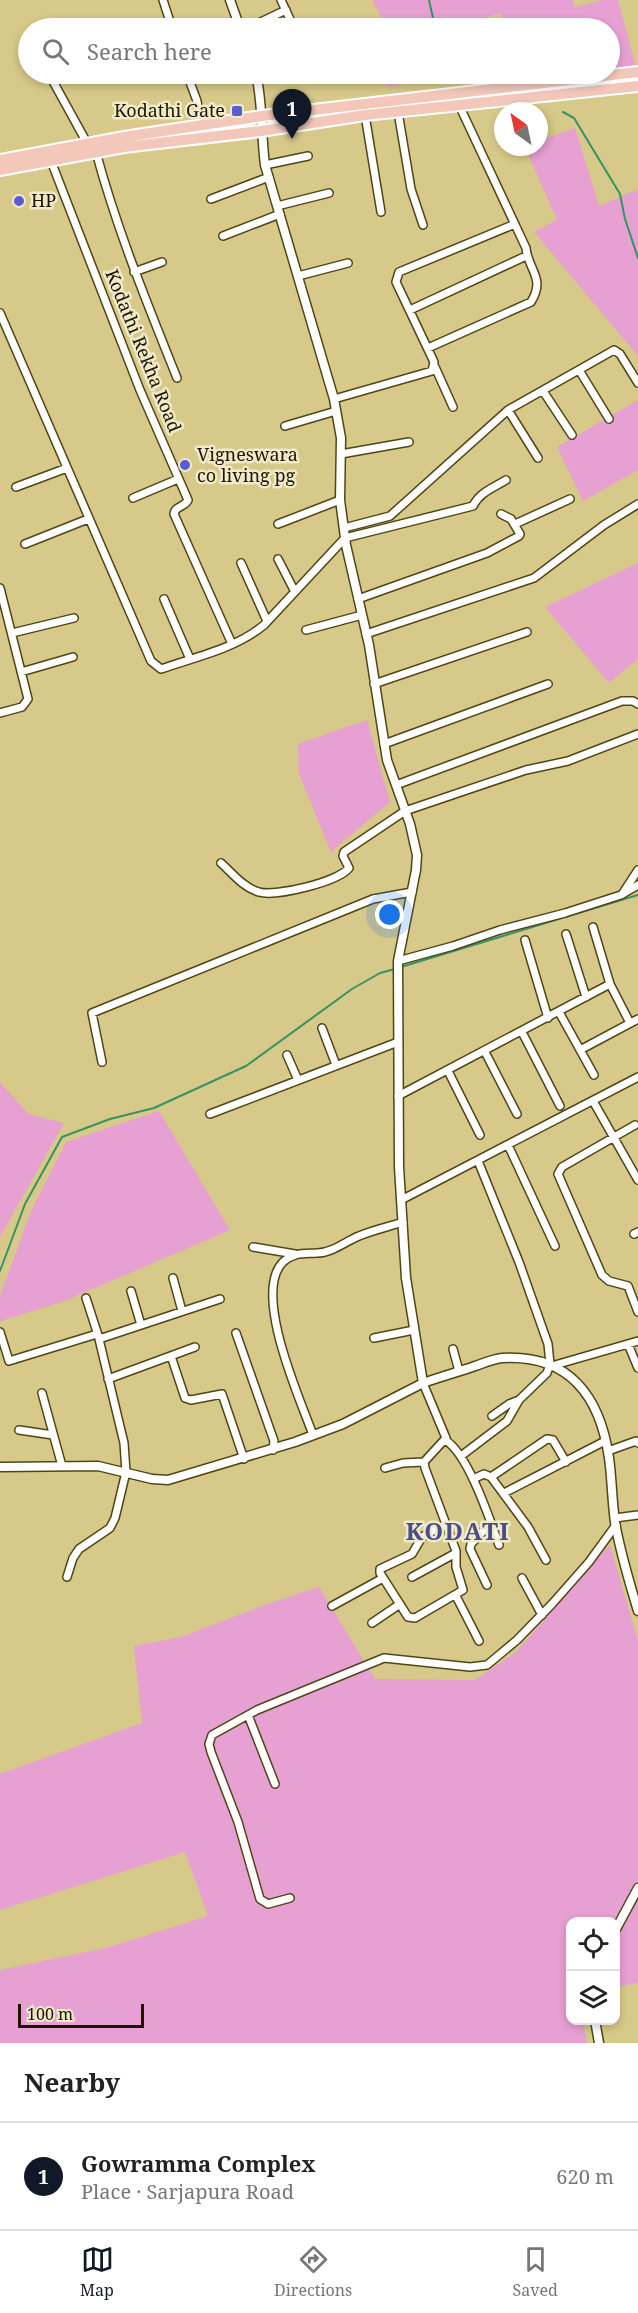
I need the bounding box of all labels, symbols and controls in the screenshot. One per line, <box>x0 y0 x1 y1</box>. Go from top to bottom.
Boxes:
search box <box>18 18 620 84</box>
icon: search <box>39 35 72 68</box>
text: Search here <box>87 36 212 66</box>
pin: 1 <box>272 90 312 139</box>
place label: Kodathi Gate <box>114 98 225 122</box>
north arrow <box>494 102 548 156</box>
marker: Kodathi Gate <box>230 104 244 118</box>
place label: HP <box>31 188 56 212</box>
marker: HP <box>12 194 26 208</box>
street label: Kodathi Rekha Road <box>100 266 188 436</box>
place label: Vigneswara co living pg <box>197 442 298 487</box>
marker: Vigneswara co living pg <box>178 458 192 472</box>
your location <box>375 900 404 929</box>
district label: KODATI <box>406 1514 510 1547</box>
map controls <box>566 1917 620 2025</box>
button: locate <box>566 1917 620 1971</box>
button: layers <box>566 1971 620 2025</box>
scale bar <box>18 2001 144 2028</box>
text: 100 m <box>27 2003 73 2025</box>
text: Nearby <box>24 2064 120 2100</box>
text: Gowramma Complex <box>81 2148 316 2178</box>
text: 1 <box>38 2163 49 2190</box>
text: 620 m <box>556 2163 614 2190</box>
text: Place · Sarjapura Road <box>81 2178 294 2205</box>
tab: Map <box>80 2243 114 2301</box>
tab: Directions <box>274 2243 352 2301</box>
tab: Saved <box>513 2243 558 2301</box>

